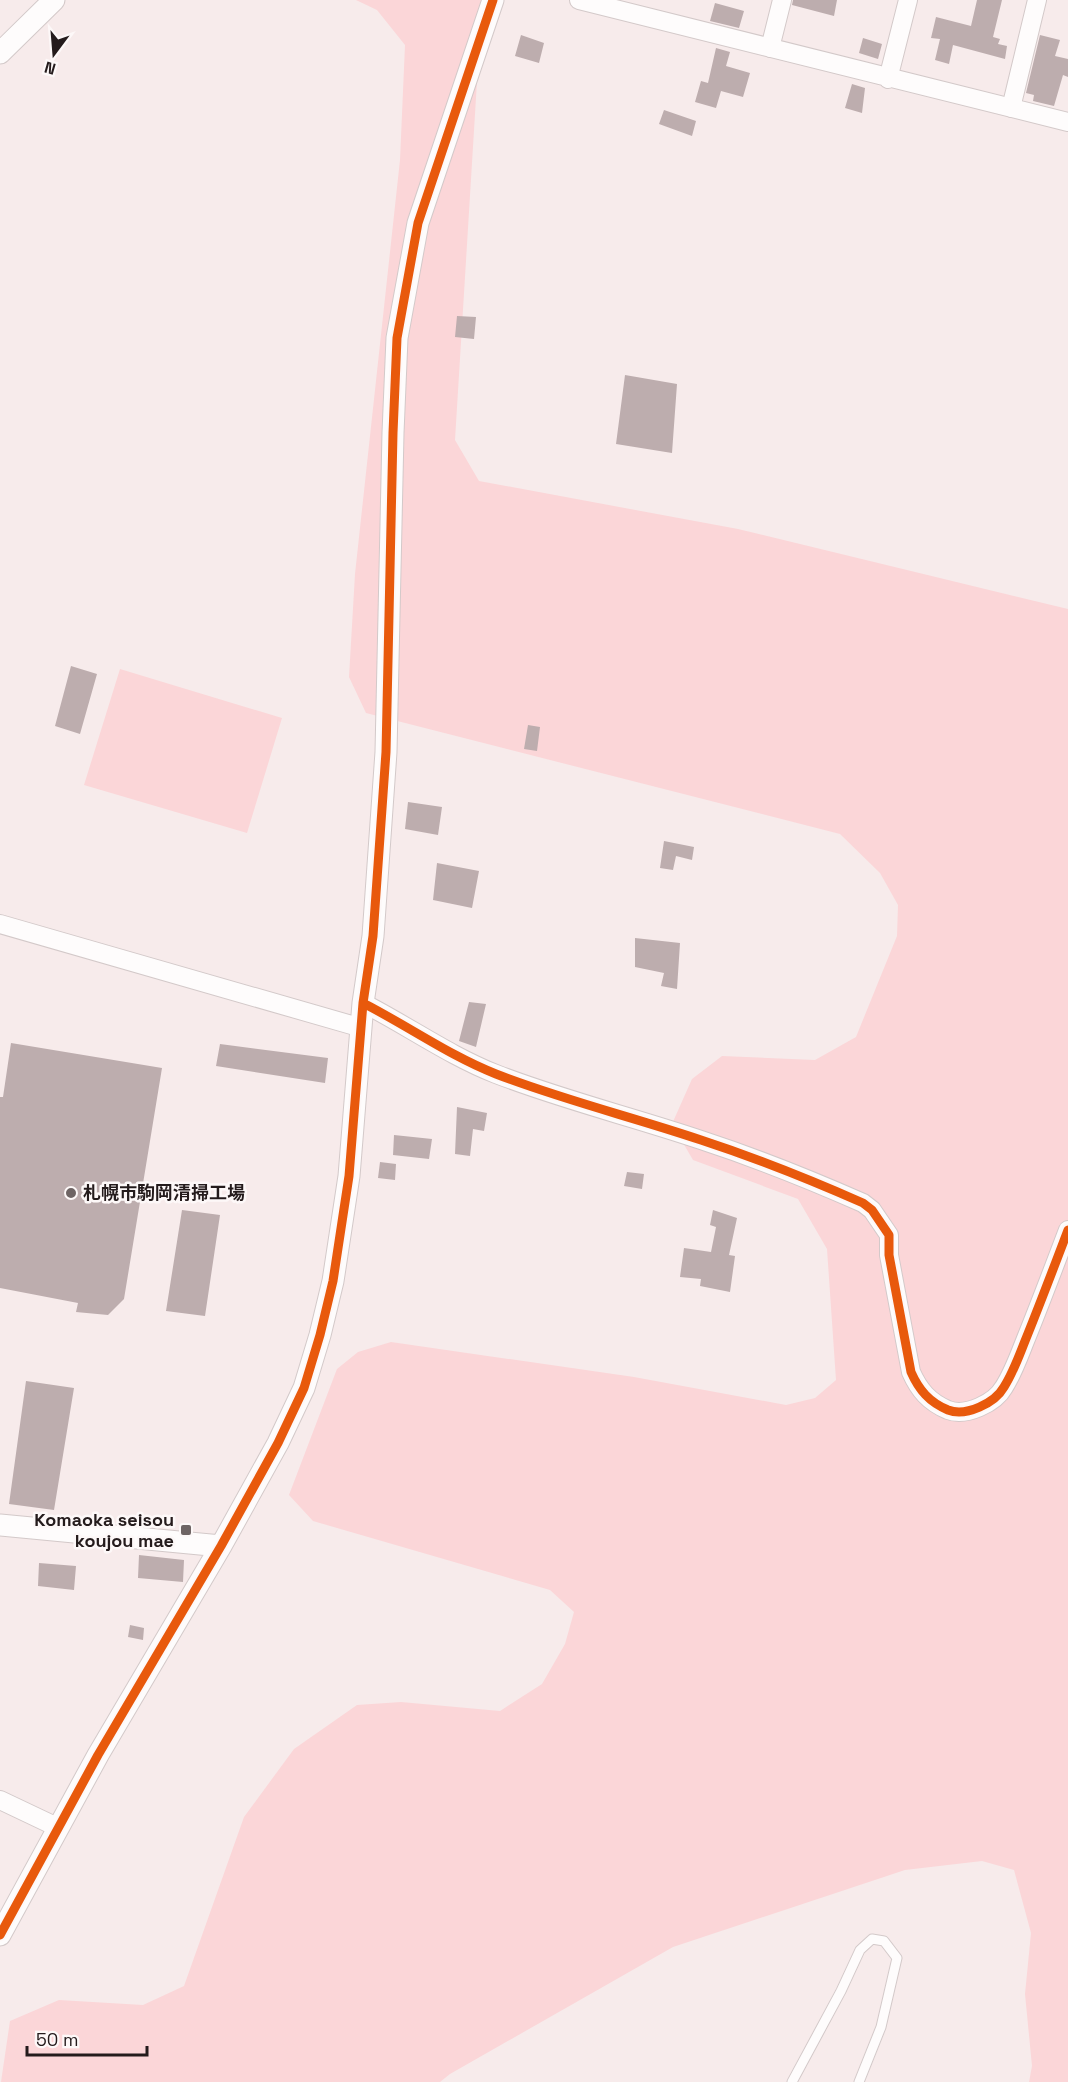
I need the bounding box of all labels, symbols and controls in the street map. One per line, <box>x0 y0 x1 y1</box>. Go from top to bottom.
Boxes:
north arrow <box>24 24 84 84</box>
text: N <box>42 56 58 80</box>
place label: 札幌市駒岡清掃工場 <box>83 1181 245 1204</box>
marker: 札幌市駒岡清掃工場 <box>64 1186 78 1200</box>
place label: Komaoka seisou koujou mae <box>34 1508 174 1552</box>
marker: Komaoka seisou koujou mae <box>179 1523 193 1537</box>
scale bar <box>27 2019 147 2057</box>
text: 50 m <box>36 2028 78 2051</box>

